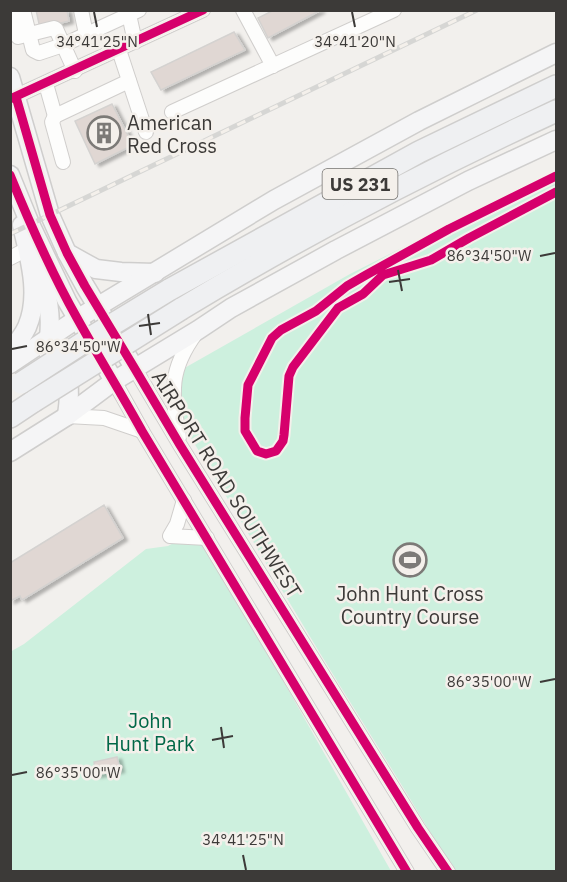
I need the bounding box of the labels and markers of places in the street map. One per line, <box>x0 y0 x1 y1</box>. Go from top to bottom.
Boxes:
place label: American Red Cross <box>127 109 217 159</box>
building icon: American Red Cross <box>86 115 122 151</box>
sports icon: John Hunt Cross Country Course <box>392 542 428 578</box>
place label: John Hunt Cross Country Course <box>336 580 484 630</box>

